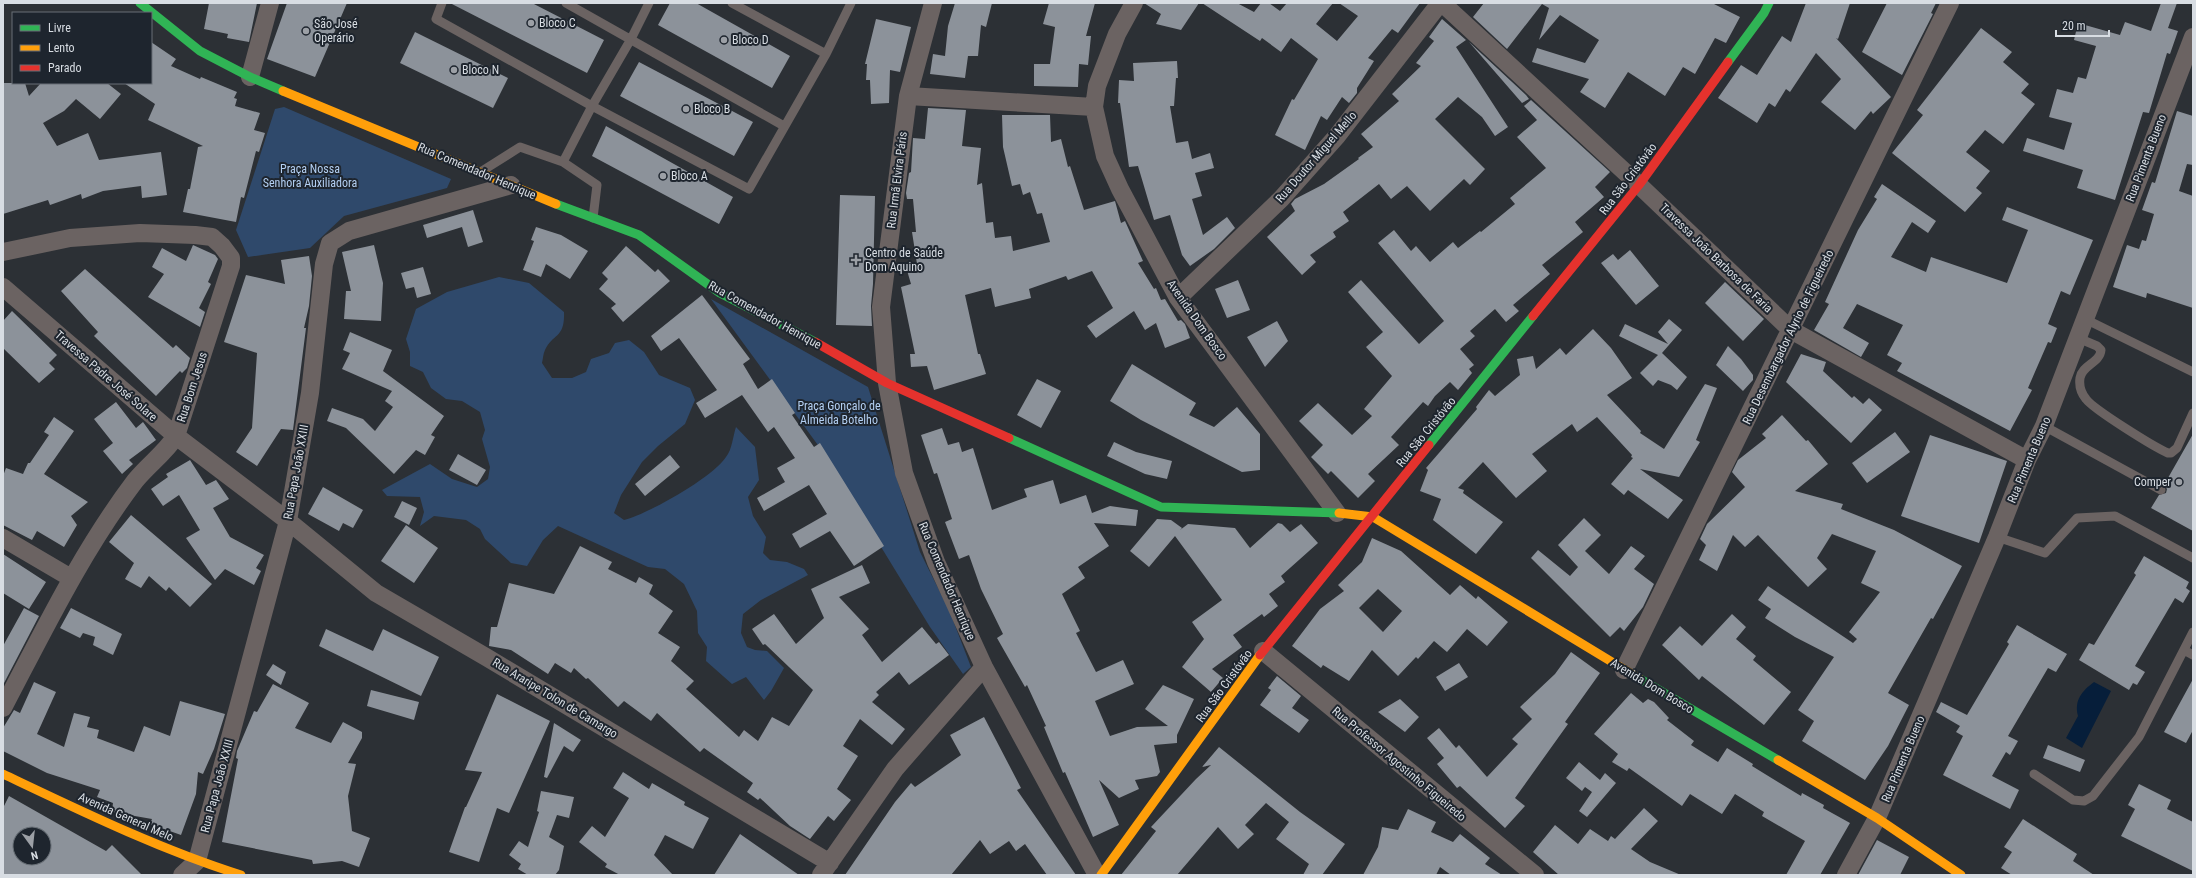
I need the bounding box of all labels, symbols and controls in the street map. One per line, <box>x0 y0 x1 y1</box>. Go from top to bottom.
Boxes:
legend <box>12 12 152 84</box>
scale bar <box>2056 12 2109 38</box>
place label: Bloco C <box>539 16 576 30</box>
place label: São José Operário <box>314 17 358 45</box>
marker: Bloco C <box>526 18 536 28</box>
text: 20 m <box>2062 19 2086 33</box>
text: Livre <box>48 21 71 35</box>
marker: São José Operário <box>301 26 311 36</box>
place label: Bloco D <box>732 33 769 47</box>
marker: Bloco D <box>719 35 729 45</box>
text: Lento <box>48 41 75 55</box>
text: Parado <box>48 61 81 75</box>
place label: Bloco N <box>462 63 499 77</box>
marker: Bloco N <box>449 65 459 75</box>
place label: Bloco B <box>694 102 730 116</box>
marker: Bloco B <box>681 104 691 114</box>
street label: Rua Doutor Miguel Mello <box>1273 109 1359 205</box>
street label: Rua Pimenta Bueno <box>2123 112 2169 204</box>
street label: Rua Irmã Elvira Páris <box>884 131 910 229</box>
street label: Rua Comendador Henrique <box>416 140 538 202</box>
street label: Rua São Cristóvão <box>1596 140 1660 218</box>
park label: Praça Nossa Senhora Auxiliadora <box>263 162 357 190</box>
place label: Bloco A <box>671 169 708 183</box>
marker: Bloco A <box>658 171 668 181</box>
street label: Travessa João Barbosa de Faria <box>1657 200 1775 316</box>
place label: Centro de Saúde Dom Aquino <box>865 246 943 274</box>
street label: Rua Desembargador Alyrio de Figueiredo <box>1740 247 1836 427</box>
marker: Centro de Saúde Dom Aquino <box>850 254 862 266</box>
street label: Avenida Dom Bosco <box>1164 277 1230 363</box>
street label: Rua Comendador Henrique <box>706 278 824 352</box>
street label: Travessa Padre José Solare <box>52 328 160 424</box>
street label: Rua Bom Jesus <box>174 350 210 424</box>
street label: Rua São Cristóvão <box>1393 394 1459 470</box>
park label: Praça Gonçalo de Almeida Botelho <box>797 399 881 427</box>
street label: Rua Pimenta Bueno <box>2005 415 2053 505</box>
street label: Rua Papa João XXIII <box>281 424 311 520</box>
place label: Comper <box>2134 475 2171 489</box>
marker: Comper <box>2174 477 2184 487</box>
street label: Rua Comendador Henrique <box>916 520 978 642</box>
street label: Rua São Cristóvão <box>1193 647 1255 725</box>
street label: Rua Araripe Tolon de Camargo <box>490 655 620 741</box>
street label: Avenida Dom Bosco <box>1608 656 1696 716</box>
street label: Rua Professor Agostinho Figueiredo <box>1329 704 1469 824</box>
street label: Rua Pimenta Bueno <box>1879 714 1927 804</box>
street label: Rua Papa João XXIII <box>198 738 236 834</box>
street label: Avenida General Melo <box>76 790 176 844</box>
north arrow <box>12 826 52 866</box>
text: N <box>29 848 39 862</box>

